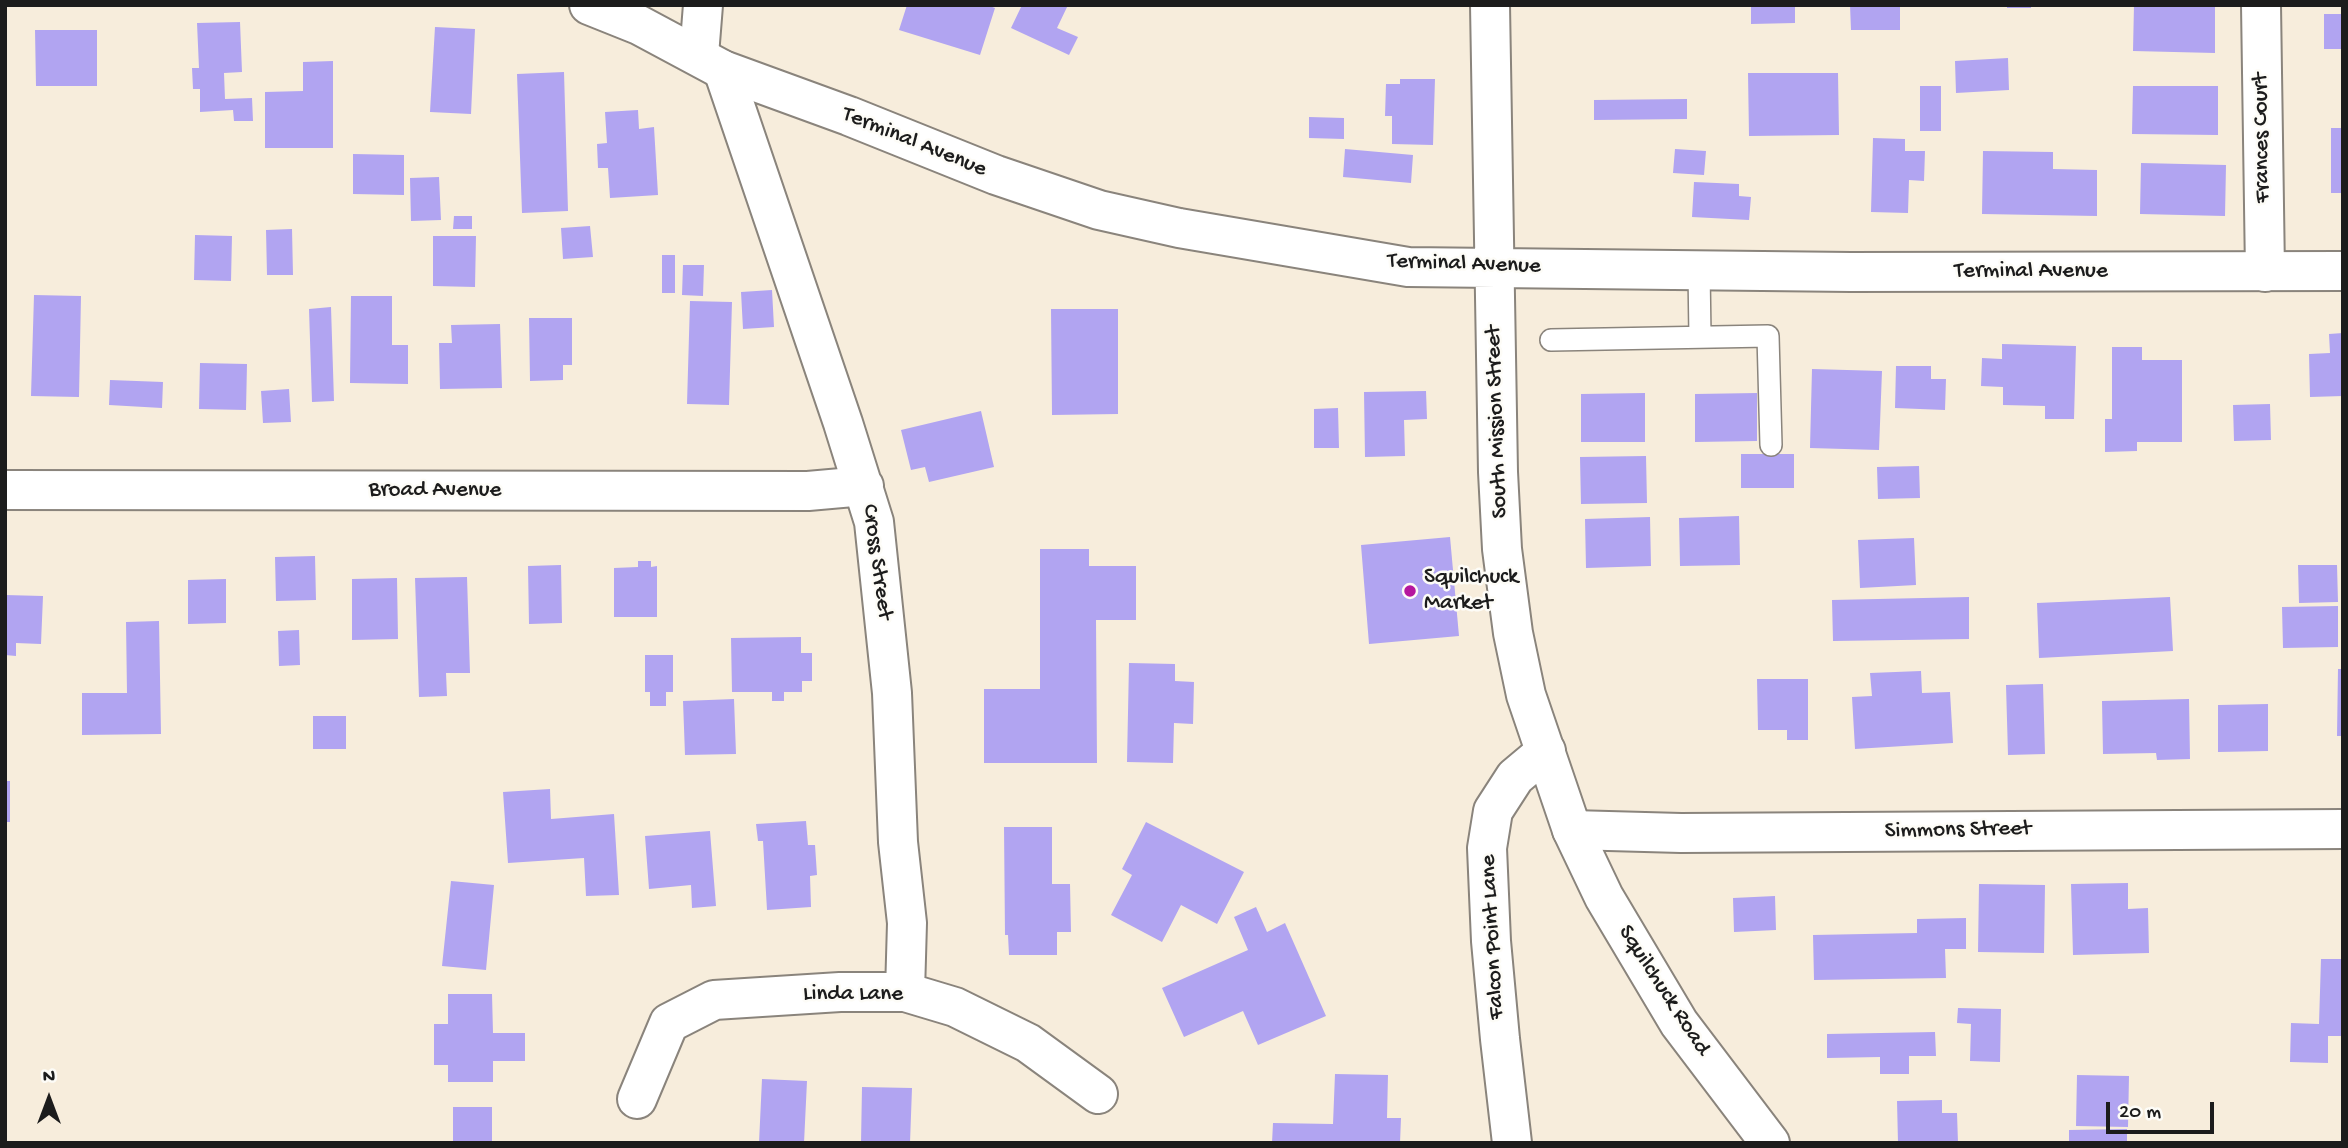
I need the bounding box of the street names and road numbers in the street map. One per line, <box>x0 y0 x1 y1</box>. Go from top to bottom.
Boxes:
street label: Frances Court <box>2248 73 2278 203</box>
street label: Terminal Avenue <box>838 101 990 185</box>
street label: Terminal Avenue <box>1387 249 1541 281</box>
street label: Terminal Avenue <box>1954 258 2108 286</box>
street label: South Mission Street <box>1481 325 1515 519</box>
street label: Broad Avenue <box>369 477 501 505</box>
street label: Cross Street <box>854 503 898 621</box>
street label: Simmons Street <box>1885 816 2031 846</box>
street label: Falcon Point Lane <box>1476 854 1512 1020</box>
street label: Squilchuck Road <box>1611 921 1715 1061</box>
street label: Linda Lane <box>803 981 903 1009</box>

